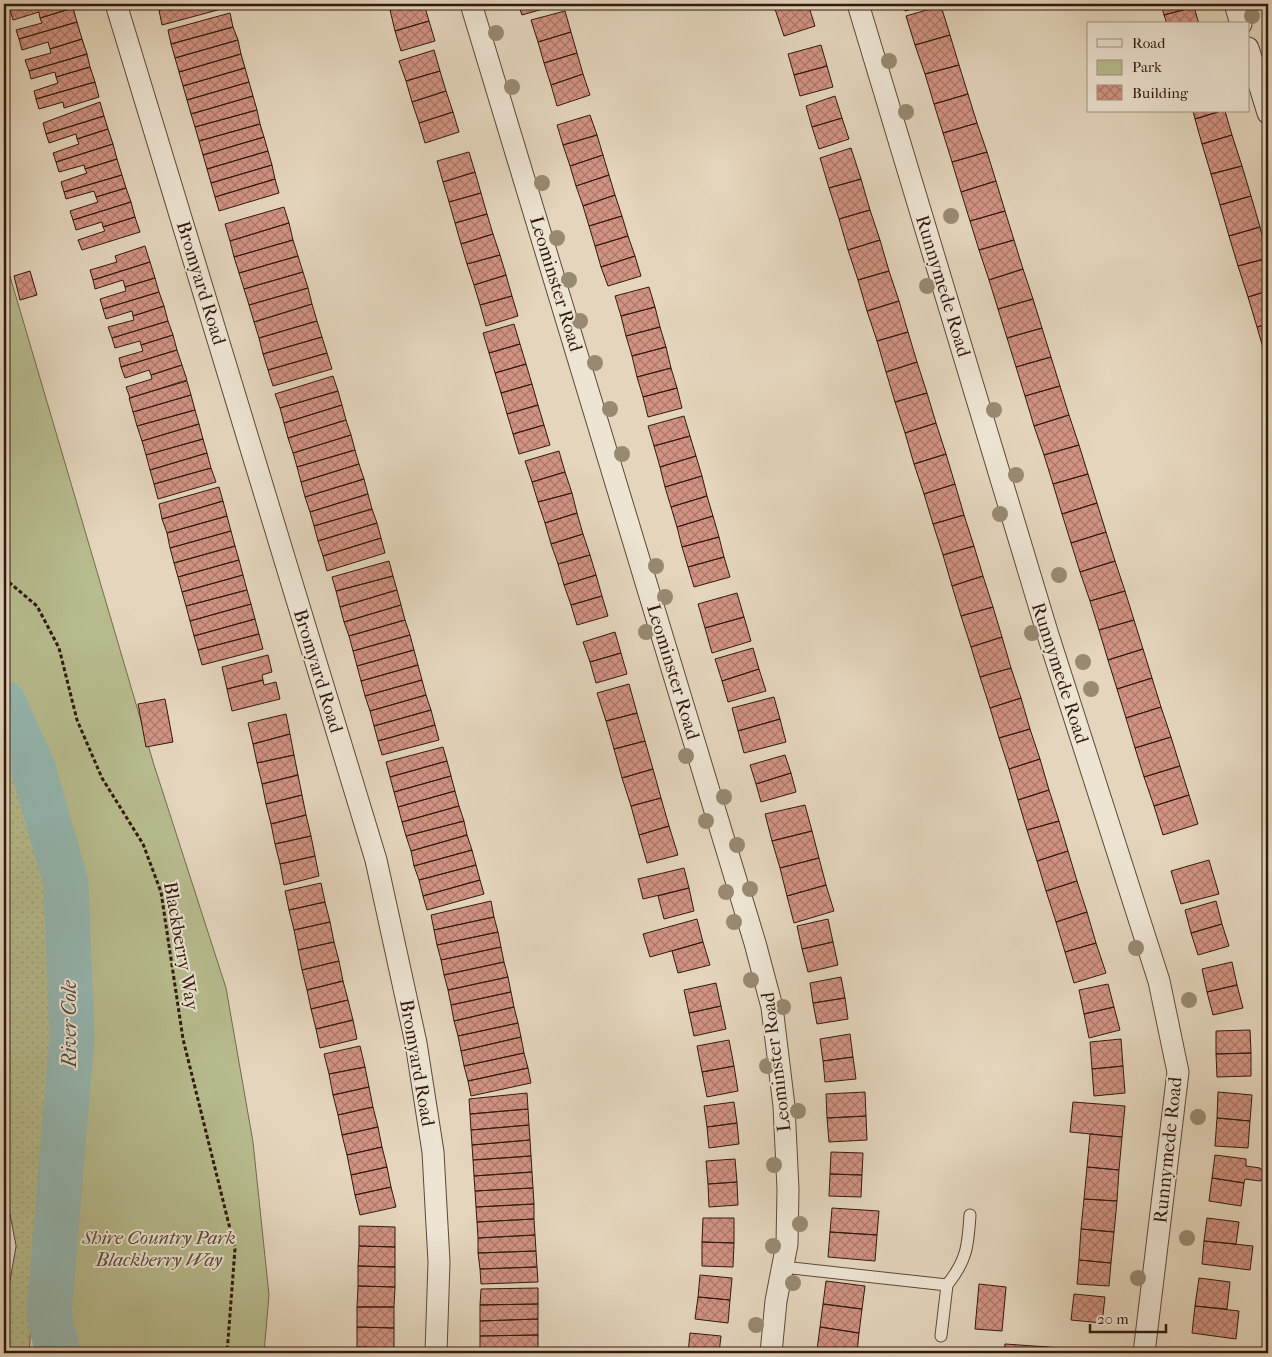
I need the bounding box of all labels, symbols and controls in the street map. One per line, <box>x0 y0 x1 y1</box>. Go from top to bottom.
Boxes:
legend <box>1087 22 1250 112</box>
text: Road <box>1132 34 1166 52</box>
text: Park <box>1132 58 1162 76</box>
text: Building <box>1132 84 1189 102</box>
street label: Runnymede Road <box>911 213 975 360</box>
street label: Leominster Road <box>525 214 587 355</box>
street label: Bromyard Road <box>172 218 230 348</box>
street label: Runnymede Road <box>1027 600 1093 747</box>
street label: Leominster Road <box>642 602 704 743</box>
street label: Bromyard Road <box>289 606 347 736</box>
street label: Blackberry Way <box>159 880 203 1013</box>
water label: River Cole <box>58 979 81 1070</box>
street label: Leominster Road <box>756 990 795 1133</box>
street label: Bromyard Road <box>395 998 439 1129</box>
street label: Runnymede Road <box>1149 1075 1187 1224</box>
park label: Shire Country Park Blackberry Way <box>81 1227 236 1271</box>
scale bar <box>1090 1302 1166 1334</box>
text: 20 m <box>1097 1310 1129 1328</box>

